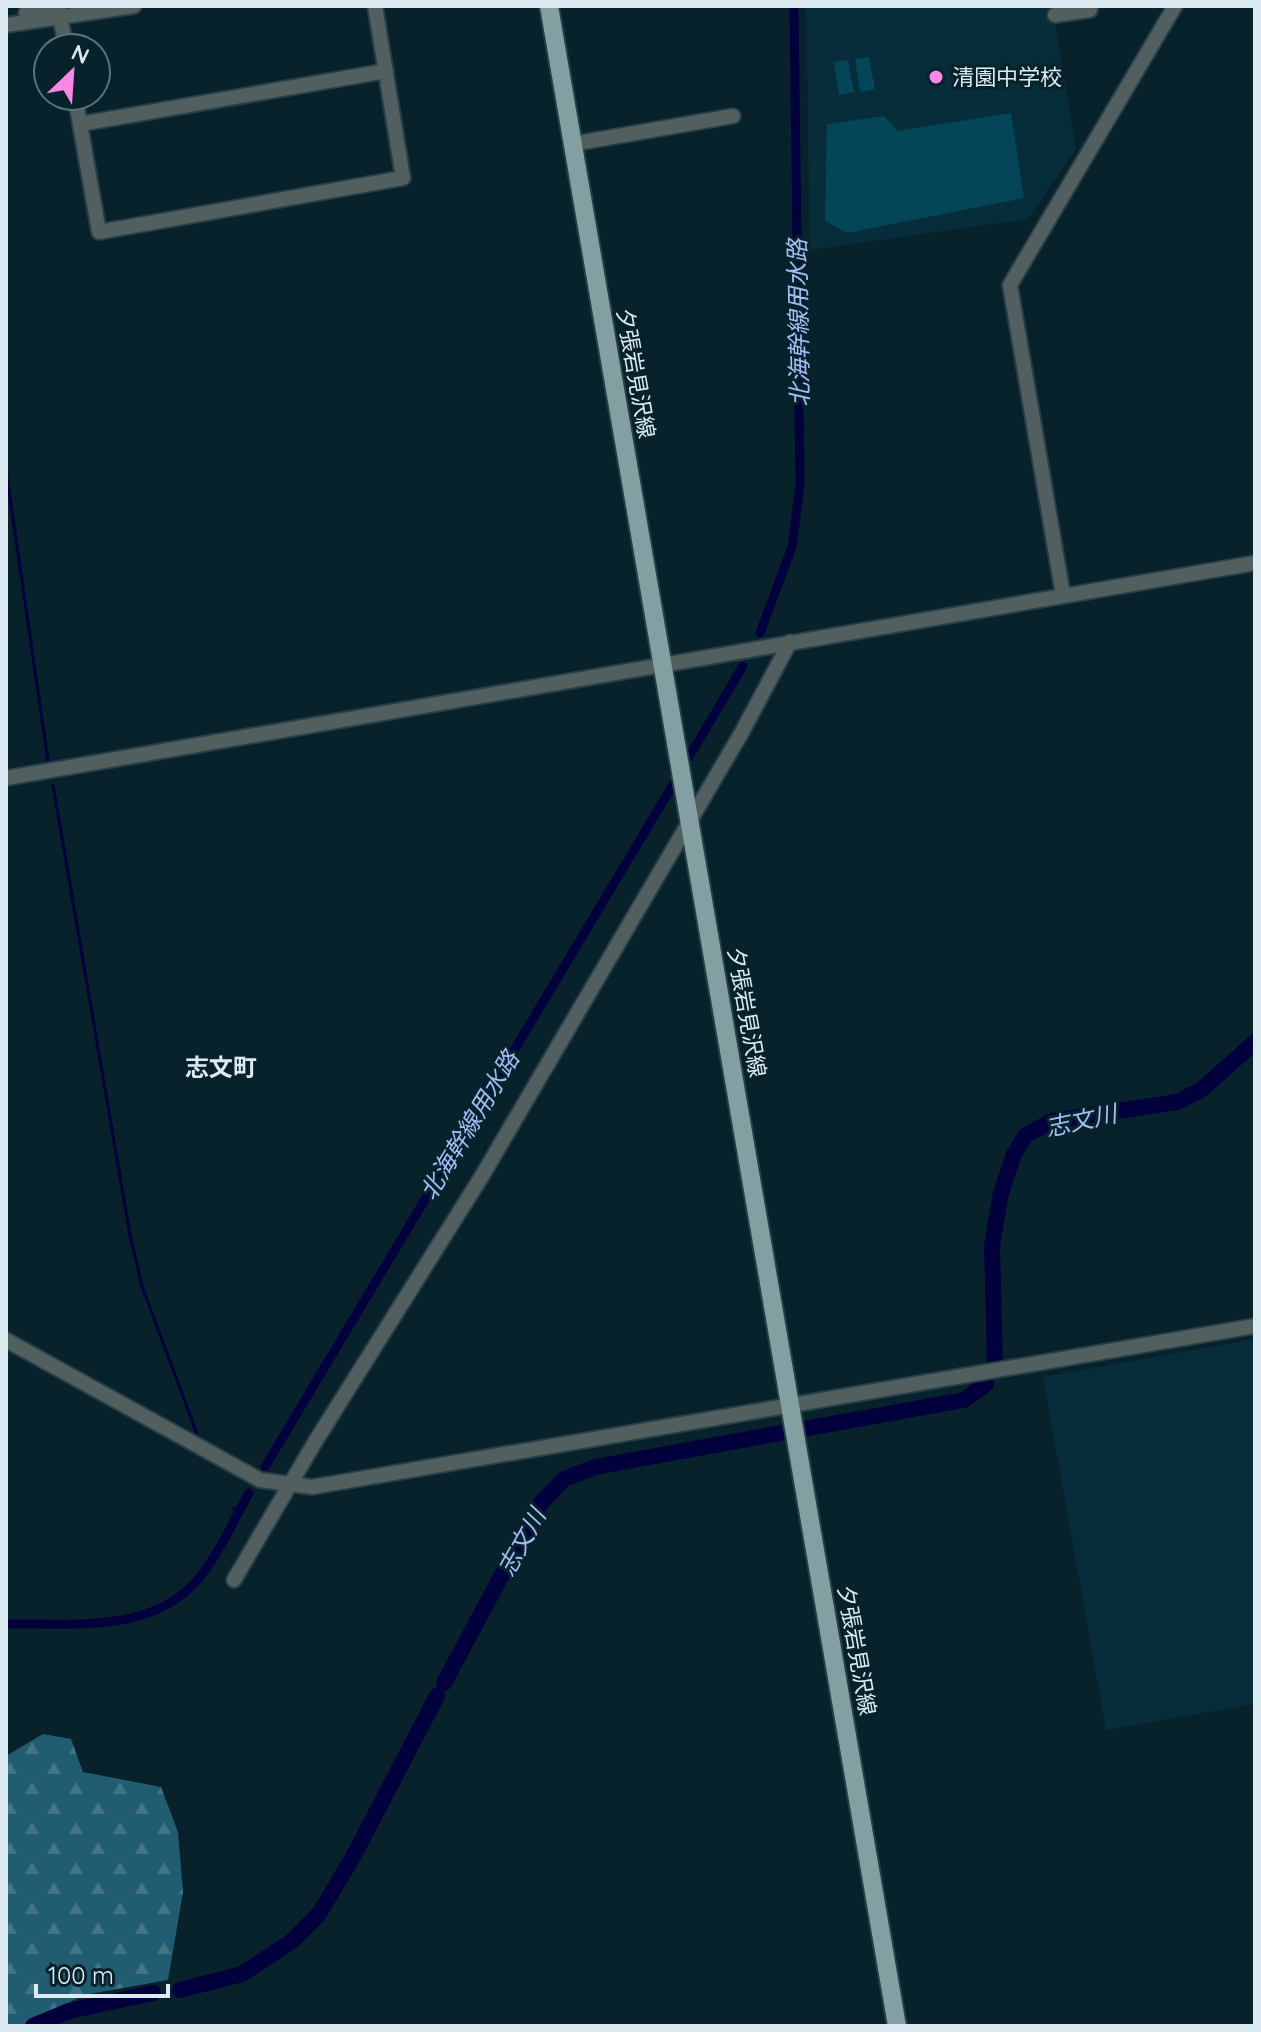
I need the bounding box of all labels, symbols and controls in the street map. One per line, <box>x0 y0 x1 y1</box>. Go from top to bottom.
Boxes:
north arrow <box>32 32 112 112</box>
text: N <box>67 38 94 70</box>
place label: 清園中学校 <box>952 63 1062 91</box>
marker: 清園中学校 <box>927 68 945 86</box>
water label: 北海幹線用水路 <box>782 237 814 407</box>
street label: 夕張岩見沢線 <box>611 306 661 440</box>
street label: 夕張岩見沢線 <box>722 945 772 1079</box>
water label: 北海幹線用水路 <box>413 1044 526 1205</box>
district label: 志文町 <box>185 1052 257 1082</box>
water label: 志文川 <box>1043 1097 1122 1142</box>
water label: 志文川 <box>490 1501 553 1581</box>
street label: 夕張岩見沢線 <box>832 1583 882 1717</box>
scale bar <box>36 1948 168 1998</box>
text: 100 m <box>48 1960 114 1990</box>

